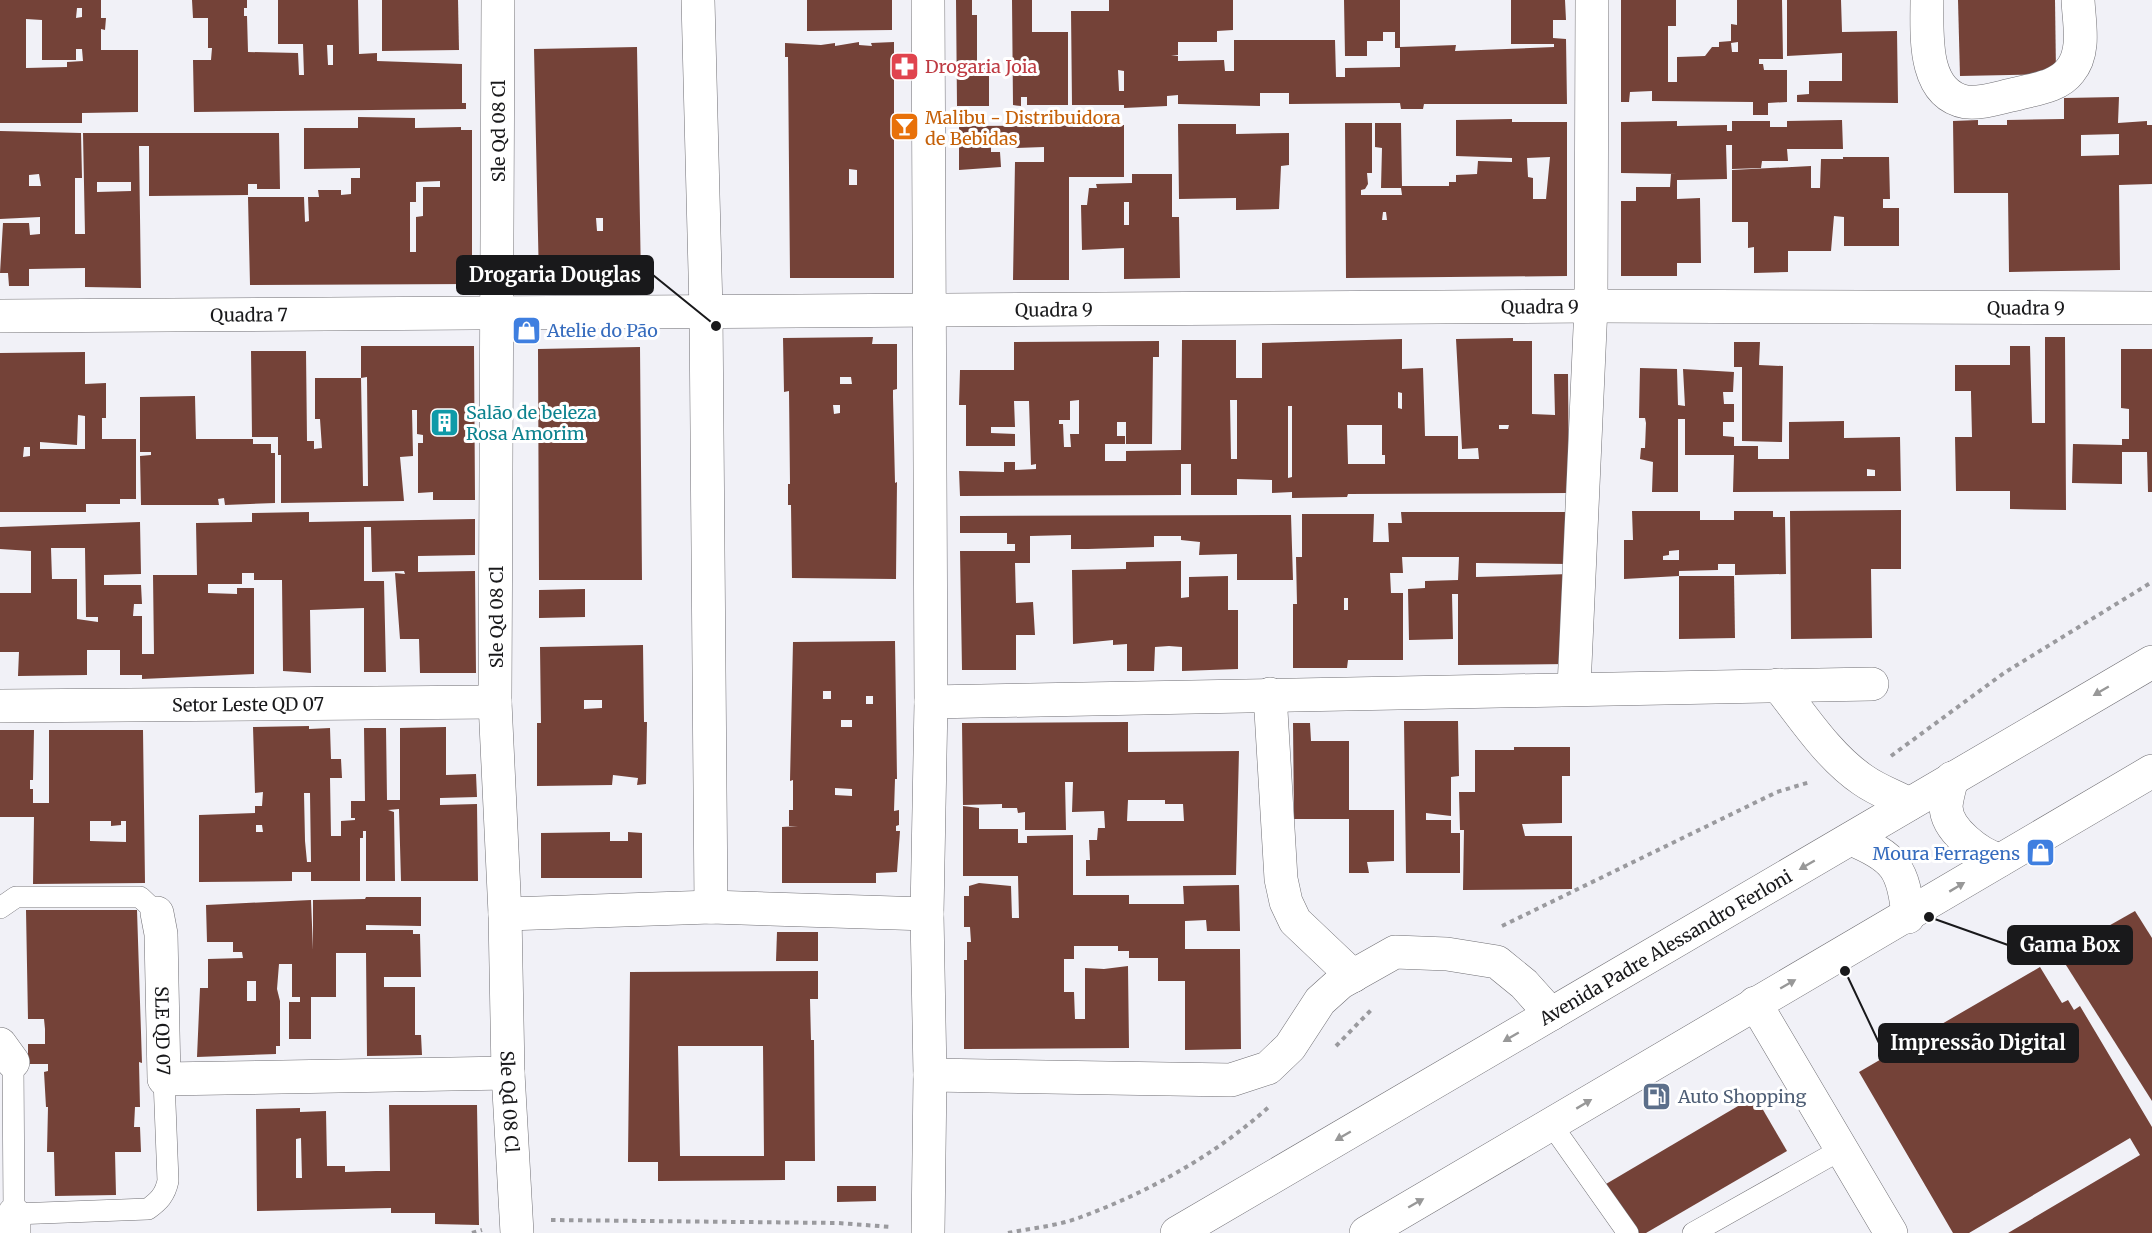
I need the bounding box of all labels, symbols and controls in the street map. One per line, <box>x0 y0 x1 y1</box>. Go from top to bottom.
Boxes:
pharmacy icon: Drogaria Joia <box>888 50 920 82</box>
place label: Drogaria Joia <box>925 55 1038 78</box>
street label: Sle Qd 08 Cl <box>487 79 510 182</box>
place label: Malibu - Distribuidora de Bebidas <box>925 106 1121 150</box>
bar icon: Malibu - Distribuidora de Bebidas <box>888 111 920 143</box>
callout: Drogaria Douglas <box>457 256 653 294</box>
text: Drogaria Douglas <box>469 262 641 287</box>
street label: Quadra 9 <box>1501 295 1579 318</box>
street label: Quadra 9 <box>1987 296 2065 319</box>
street label: Quadra 9 <box>1015 298 1093 321</box>
street label: Quadra 7 <box>210 303 288 326</box>
shop icon: Atelie do Pão <box>510 314 542 346</box>
place label: Atelie do Pão <box>546 319 658 342</box>
place label: Salão de beleza Rosa Amorim <box>466 401 597 445</box>
building icon: Salão de beleza Rosa Amorim <box>429 406 461 438</box>
street label: Sle Qd 08 Cl <box>485 565 508 668</box>
one-way arrow <box>2093 686 2109 697</box>
street label: Setor Leste QD 07 <box>172 692 324 716</box>
shop icon: Moura Ferragens <box>2025 837 2057 869</box>
place label: Moura Ferragens <box>1873 842 2020 865</box>
one-way arrow <box>1798 860 1815 870</box>
street label: Avenida Padre Alessandro Ferloni <box>1534 864 1796 1030</box>
one-way arrow <box>1949 881 1965 892</box>
callout: Gama Box <box>2008 926 2132 964</box>
text: Gama Box <box>2020 932 2121 957</box>
one-way arrow <box>1780 980 1797 990</box>
street label: SLE QD 07 <box>151 986 175 1075</box>
callout: Impressão Digital <box>1879 1024 2078 1062</box>
text: Impressão Digital <box>1890 1030 2066 1055</box>
one-way arrow <box>1503 1032 1519 1043</box>
street label: Sle Qd 08 Cl <box>496 1050 524 1154</box>
fuel station icon: Auto Shopping <box>1641 1080 1673 1112</box>
place label: Auto Shopping <box>1677 1085 1806 1108</box>
one-way arrow <box>1576 1099 1592 1110</box>
one-way arrow <box>1334 1131 1351 1141</box>
one-way arrow <box>1408 1198 1424 1209</box>

